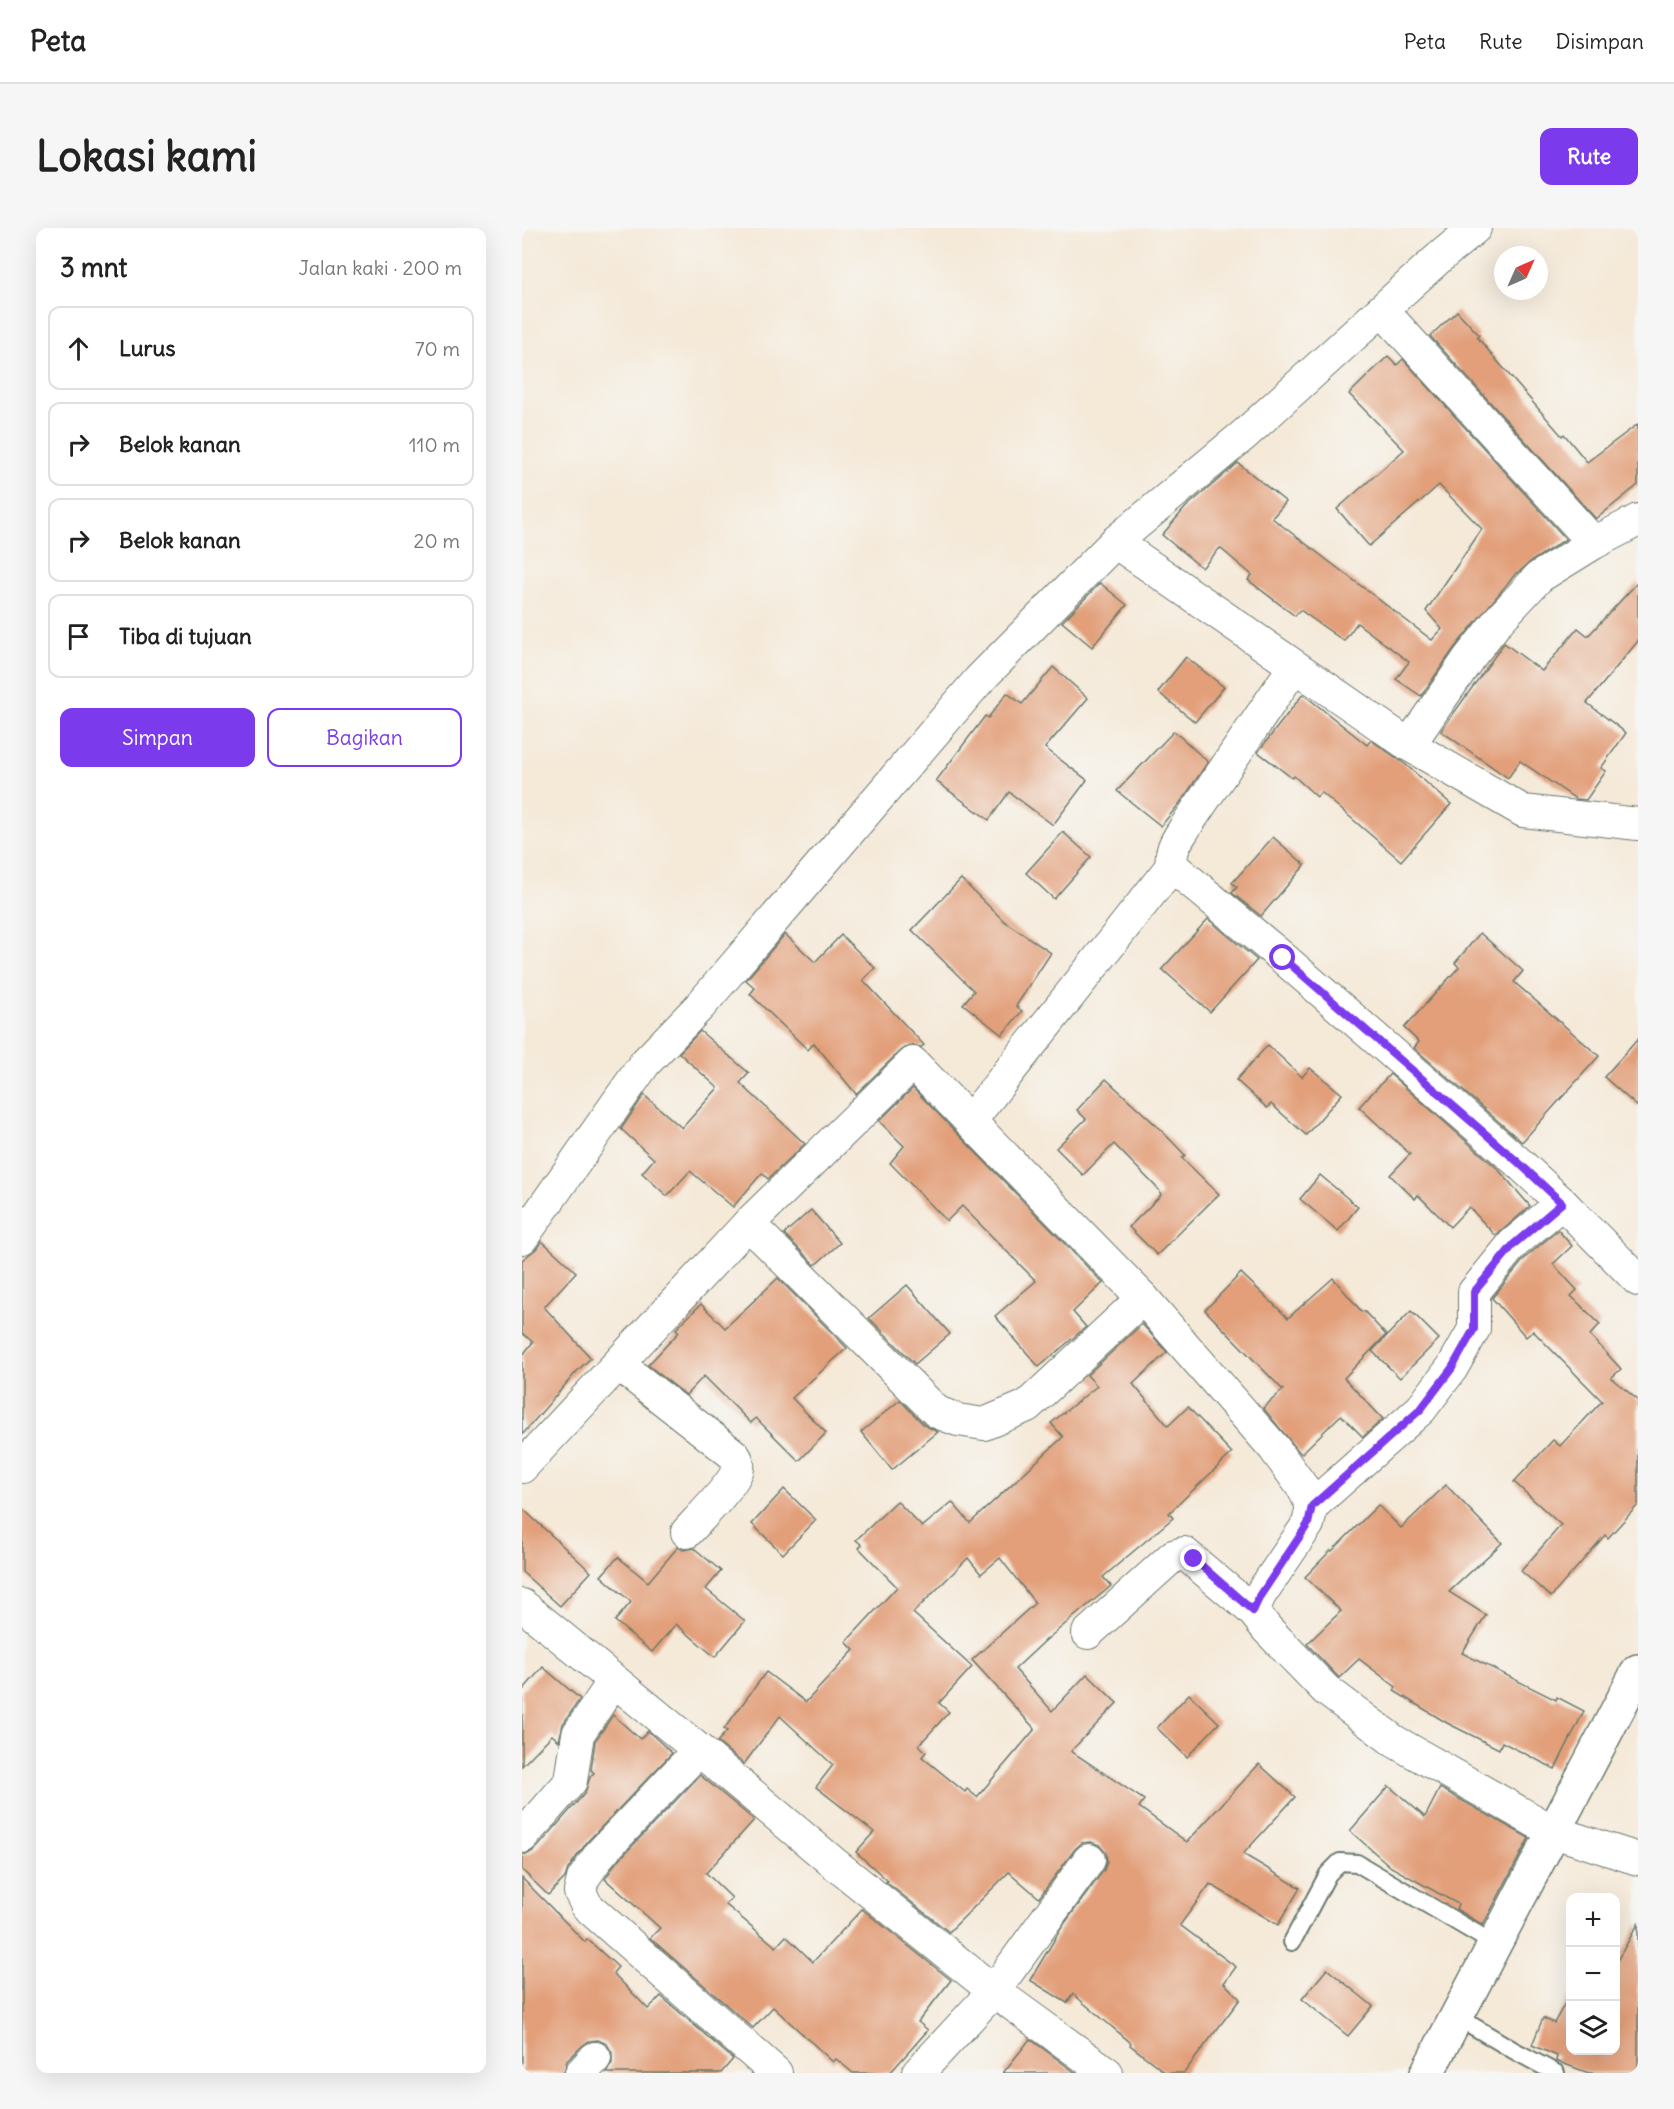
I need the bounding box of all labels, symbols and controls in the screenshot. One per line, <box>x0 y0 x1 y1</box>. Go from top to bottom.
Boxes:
text: Peta <box>30 23 86 59</box>
text: Peta <box>1404 28 1446 55</box>
text: Rute <box>1479 28 1523 55</box>
text: Disimpan <box>1556 28 1644 55</box>
button: Rute <box>1540 128 1638 185</box>
text: Lokasi kami <box>36 130 257 182</box>
north arrow <box>1494 246 1548 300</box>
text: 3 mnt <box>60 251 127 284</box>
text: Jalan kaki · 200 m <box>299 255 462 280</box>
icon: ahead <box>62 332 95 365</box>
text: Lurus <box>119 334 175 362</box>
text: 70 m <box>415 336 460 361</box>
icon: right <box>62 428 95 461</box>
text: Belok kanan <box>119 430 241 458</box>
text: 110 m <box>409 432 460 457</box>
icon: right <box>62 524 95 557</box>
text: Belok kanan <box>119 526 241 554</box>
text: 20 m <box>414 528 460 553</box>
icon: arrive <box>62 620 95 653</box>
text: Tiba di tujuan <box>119 622 252 650</box>
button: Simpan <box>60 708 255 767</box>
button: Bagikan <box>267 708 462 767</box>
route start <box>1269 944 1295 970</box>
route end <box>1180 1545 1206 1571</box>
map controls <box>1566 1893 1620 2055</box>
button: + <box>1566 1893 1620 1947</box>
button: − <box>1566 1947 1620 2001</box>
button: layers <box>1566 2001 1620 2055</box>

